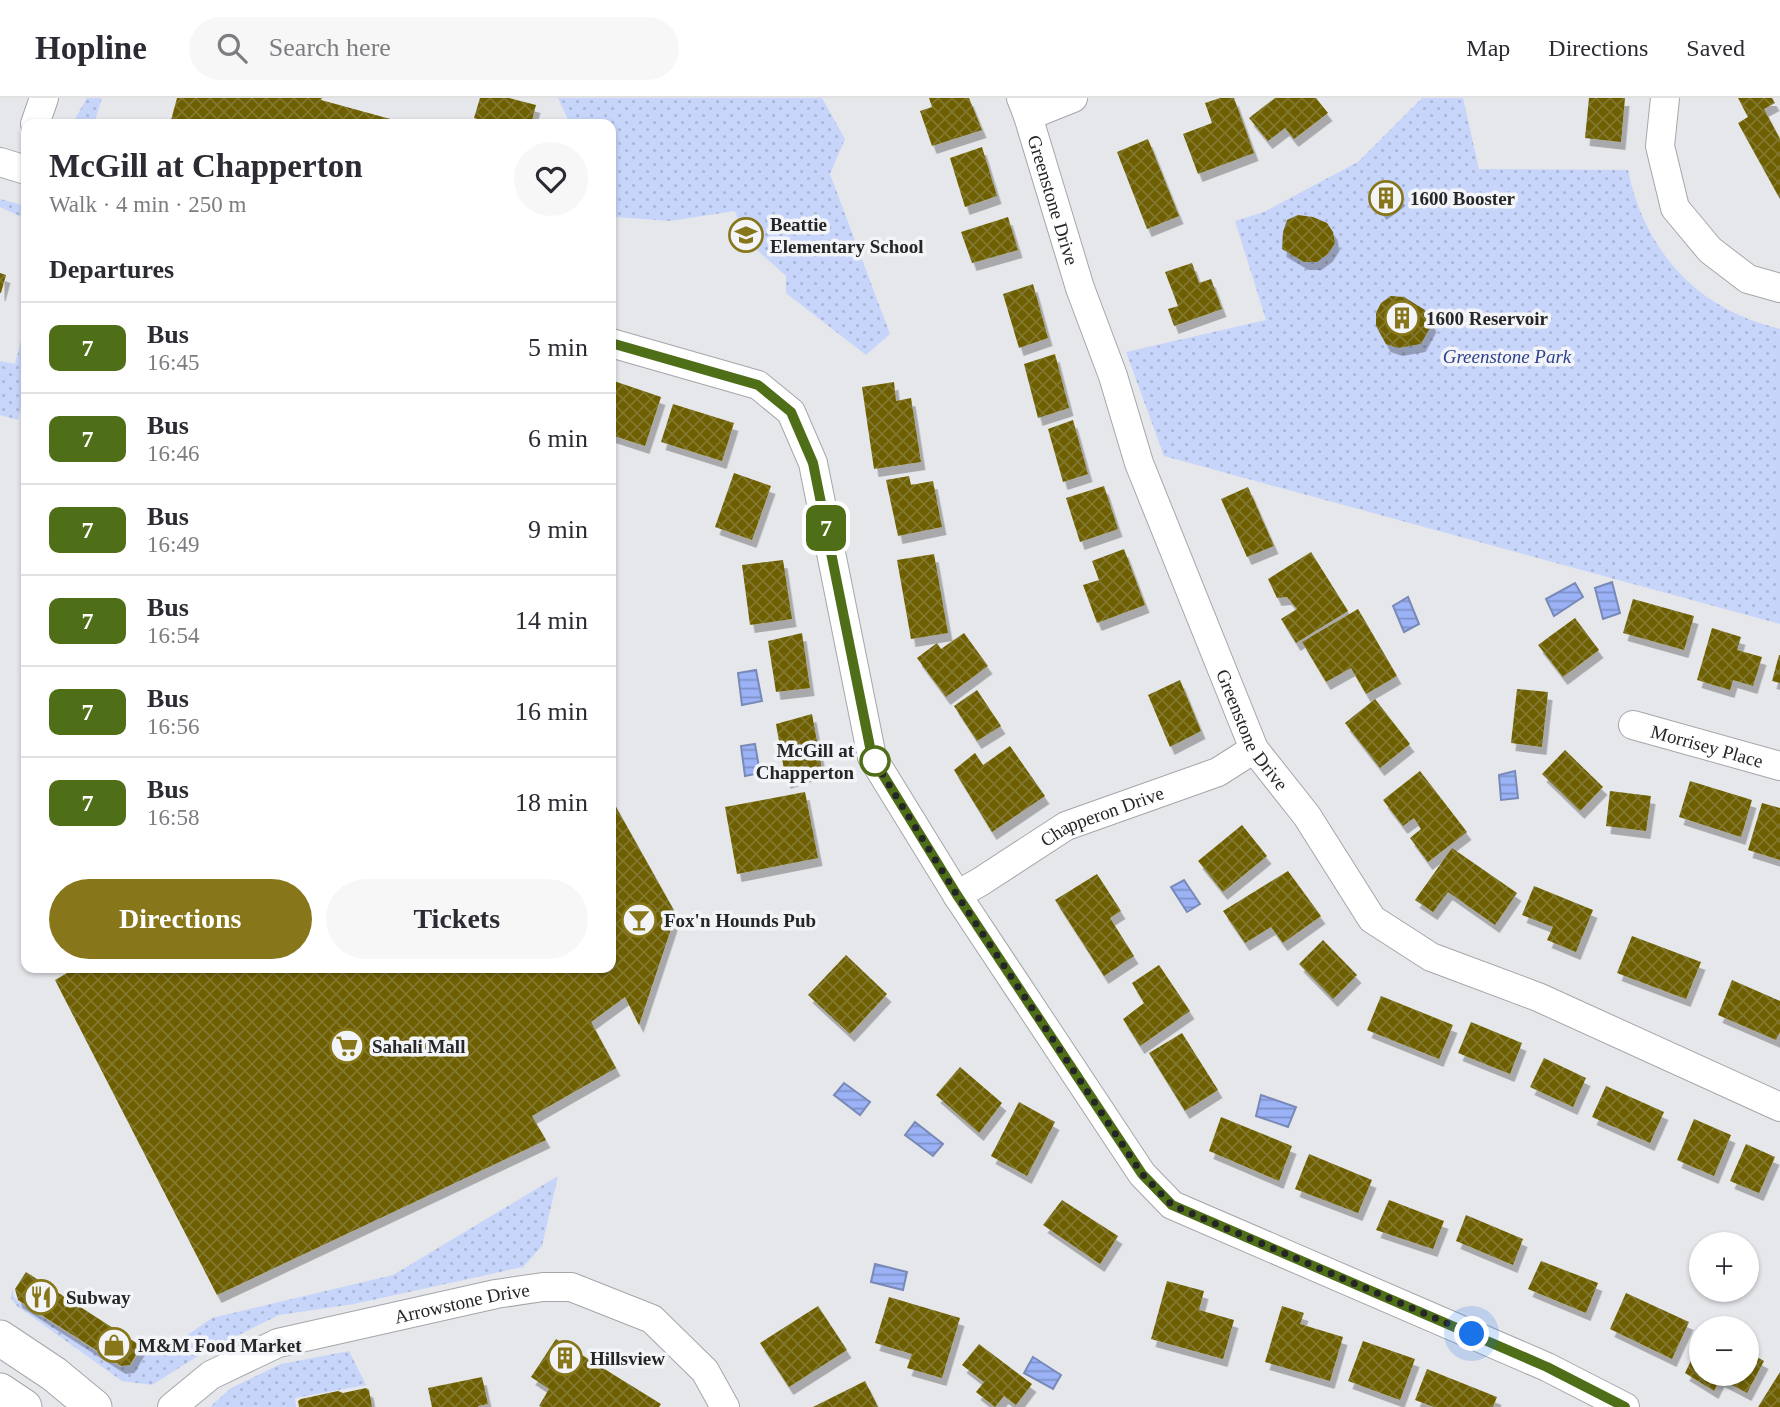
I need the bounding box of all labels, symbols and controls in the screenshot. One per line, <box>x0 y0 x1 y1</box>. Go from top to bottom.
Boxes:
search box <box>189 17 679 80</box>
icon: search <box>213 29 251 67</box>
text: Hopline <box>35 30 147 66</box>
text: Search here <box>269 33 391 62</box>
text: Map <box>1466 35 1510 61</box>
text: Directions <box>1548 35 1648 61</box>
text: Saved <box>1686 35 1745 61</box>
street label: Greenstone Drive <box>1023 133 1082 268</box>
button: heart <box>514 142 588 216</box>
text: McGill at Chapperton <box>49 148 362 184</box>
building icon: 1600 Booster <box>1367 179 1405 217</box>
place label: 1600 Booster <box>1410 188 1516 209</box>
text: Walk · 4 min · 250 m <box>49 192 246 217</box>
place label: Beattie Elementary School <box>770 214 924 257</box>
school or university icon: Beattie Elementary School <box>727 216 765 254</box>
text: Departures <box>49 255 174 284</box>
building icon: 1600 Reservoir <box>1383 299 1421 337</box>
place label: 1600 Reservoir <box>1426 308 1548 329</box>
text: Bus <box>147 320 189 349</box>
text: 5 min <box>528 333 588 362</box>
text: 7 <box>82 335 94 361</box>
park label: Greenstone Park <box>1443 346 1572 367</box>
text: 16:45 <box>147 350 199 375</box>
text: Bus <box>147 411 189 440</box>
text: 6 min <box>528 424 588 453</box>
text: 7 <box>82 426 94 452</box>
text: 16:46 <box>147 441 199 466</box>
text: Bus <box>147 502 189 531</box>
line badge: 7 <box>803 505 849 551</box>
text: 9 min <box>528 515 588 544</box>
text: 7 <box>820 515 832 541</box>
text: 7 <box>82 517 94 543</box>
text: 16:49 <box>147 532 199 557</box>
text: Bus <box>147 593 189 622</box>
text: 14 min <box>515 606 588 635</box>
text: 7 <box>82 608 94 634</box>
text: 16:54 <box>147 623 199 648</box>
street label: Greenstone Drive <box>1212 666 1292 794</box>
text: Bus <box>147 684 189 713</box>
text: 16 min <box>515 697 588 726</box>
text: 7 <box>82 699 94 725</box>
text: 16:56 <box>147 714 199 739</box>
street label: Morrisey Place <box>1649 721 1766 772</box>
place label: McGill at Chapperton <box>756 740 855 783</box>
marker: McGill at Chapperton <box>860 746 890 776</box>
text: Bus <box>147 775 189 804</box>
street label: Chapperon Drive <box>1036 782 1166 851</box>
text: 18 min <box>515 788 588 817</box>
text: 7 <box>82 790 94 816</box>
text: 16:58 <box>147 805 199 830</box>
button: Directions <box>49 879 312 959</box>
button: Tickets <box>326 879 588 959</box>
bar icon: Fox'n Hounds Pub <box>620 901 658 939</box>
place label: Fox'n Hounds Pub <box>664 910 816 931</box>
supermarket icon: Sahali Mall <box>328 1027 366 1065</box>
place label: Sahali Mall <box>372 1036 465 1057</box>
map controls <box>1689 1232 1759 1386</box>
button: + <box>1689 1232 1759 1302</box>
restaurant icon: Subway <box>22 1278 60 1316</box>
street label: Arrowstone Drive <box>392 1279 531 1328</box>
place label: Subway <box>66 1287 131 1308</box>
your location <box>1454 1316 1489 1351</box>
button: − <box>1689 1316 1759 1386</box>
shop icon: M&M Food Market <box>95 1326 133 1364</box>
place label: M&M Food Market <box>138 1335 302 1356</box>
building icon: Hillsview <box>546 1339 584 1377</box>
place label: Hillsview <box>590 1348 665 1369</box>

